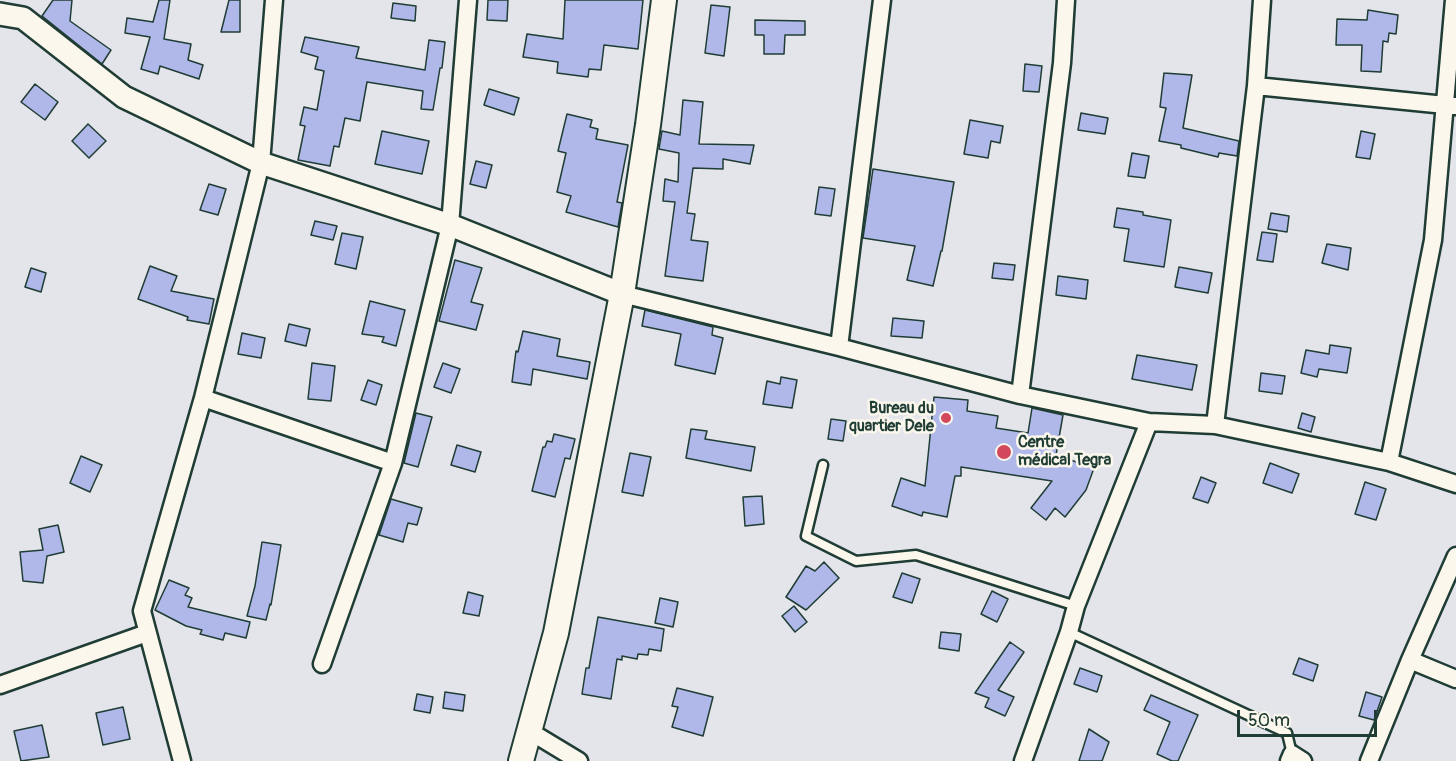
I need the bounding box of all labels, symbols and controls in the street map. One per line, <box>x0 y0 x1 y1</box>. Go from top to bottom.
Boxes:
place label: Bureau du quartier Dele <box>849 399 934 437</box>
marker: Bureau du quartier Dele <box>939 411 953 425</box>
place label: Centre médical Tegra <box>1018 433 1111 471</box>
marker: Centre médical Tegra <box>995 443 1013 461</box>
scale bar <box>1240 698 1380 736</box>
text: 50 m <box>1248 709 1290 732</box>

